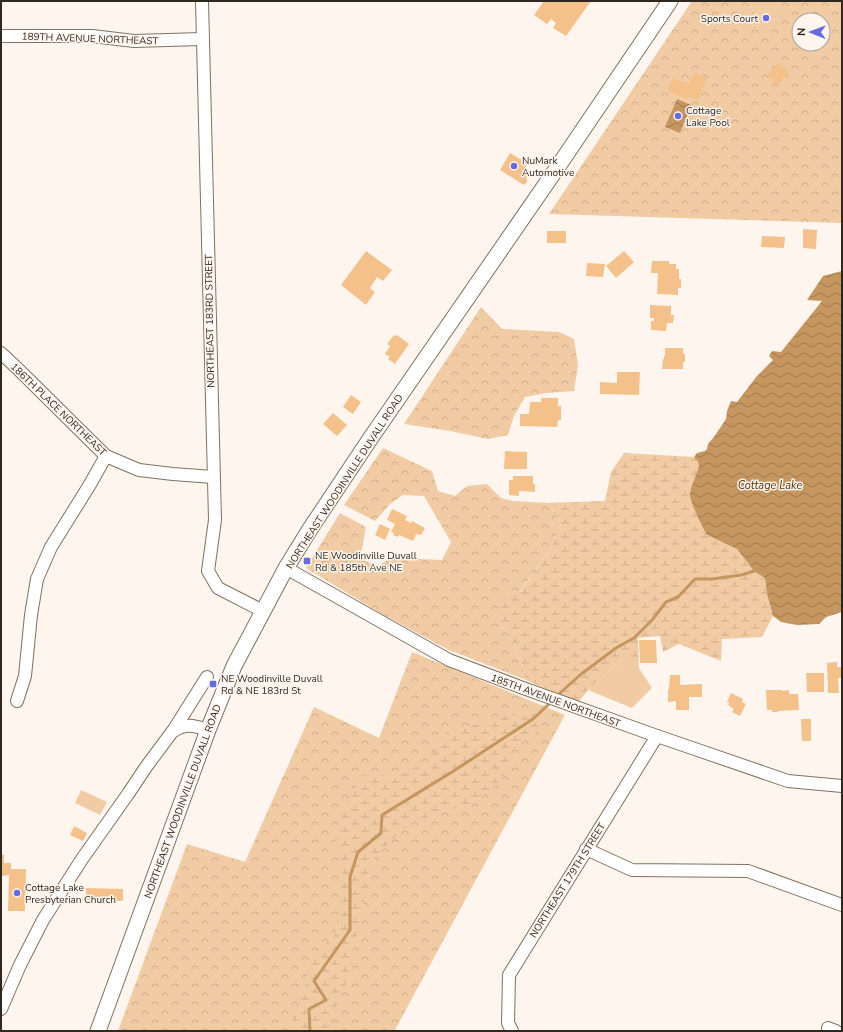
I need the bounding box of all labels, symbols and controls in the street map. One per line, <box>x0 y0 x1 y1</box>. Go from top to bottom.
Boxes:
place label: Sports Court <box>701 12 758 26</box>
north arrow <box>791 12 831 52</box>
marker: Sports Court <box>761 13 771 23</box>
text: N <box>794 28 809 36</box>
street label: 189TH AVENUE NORTHEAST <box>21 30 159 48</box>
place label: Cottage Lake Pool <box>686 104 730 130</box>
marker: Cottage Lake Pool <box>673 111 683 121</box>
place label: NuMark Automotive <box>522 154 574 180</box>
marker: NuMark Automotive <box>509 161 519 171</box>
street label: NORTHEAST 183RD STREET <box>202 254 218 388</box>
street label: 186TH PLACE NORTHEAST <box>7 360 109 459</box>
street label: NORTHEAST WOODINVILLE DUVALL ROAD <box>283 391 407 572</box>
water label: Cottage Lake <box>738 478 802 493</box>
place label: NE Woodinville Duvall Rd & 185th Ave NE <box>315 549 417 575</box>
marker: NE Woodinville Duvall Rd & 185th Ave NE <box>302 556 312 566</box>
street label: 185TH AVENUE NORTHEAST <box>489 671 622 731</box>
place label: NE Woodinville Duvall Rd & NE 183rd St <box>221 672 323 698</box>
marker: NE Woodinville Duvall Rd & NE 183rd St <box>208 679 218 689</box>
street label: NORTHEAST WOODINVILLE DUVALL ROAD <box>141 702 225 900</box>
street label: NORTHEAST 179TH STREET <box>527 820 609 941</box>
place label: Cottage Lake Presbyterian Church <box>25 881 116 907</box>
marker: Cottage Lake Presbyterian Church <box>12 888 22 898</box>

